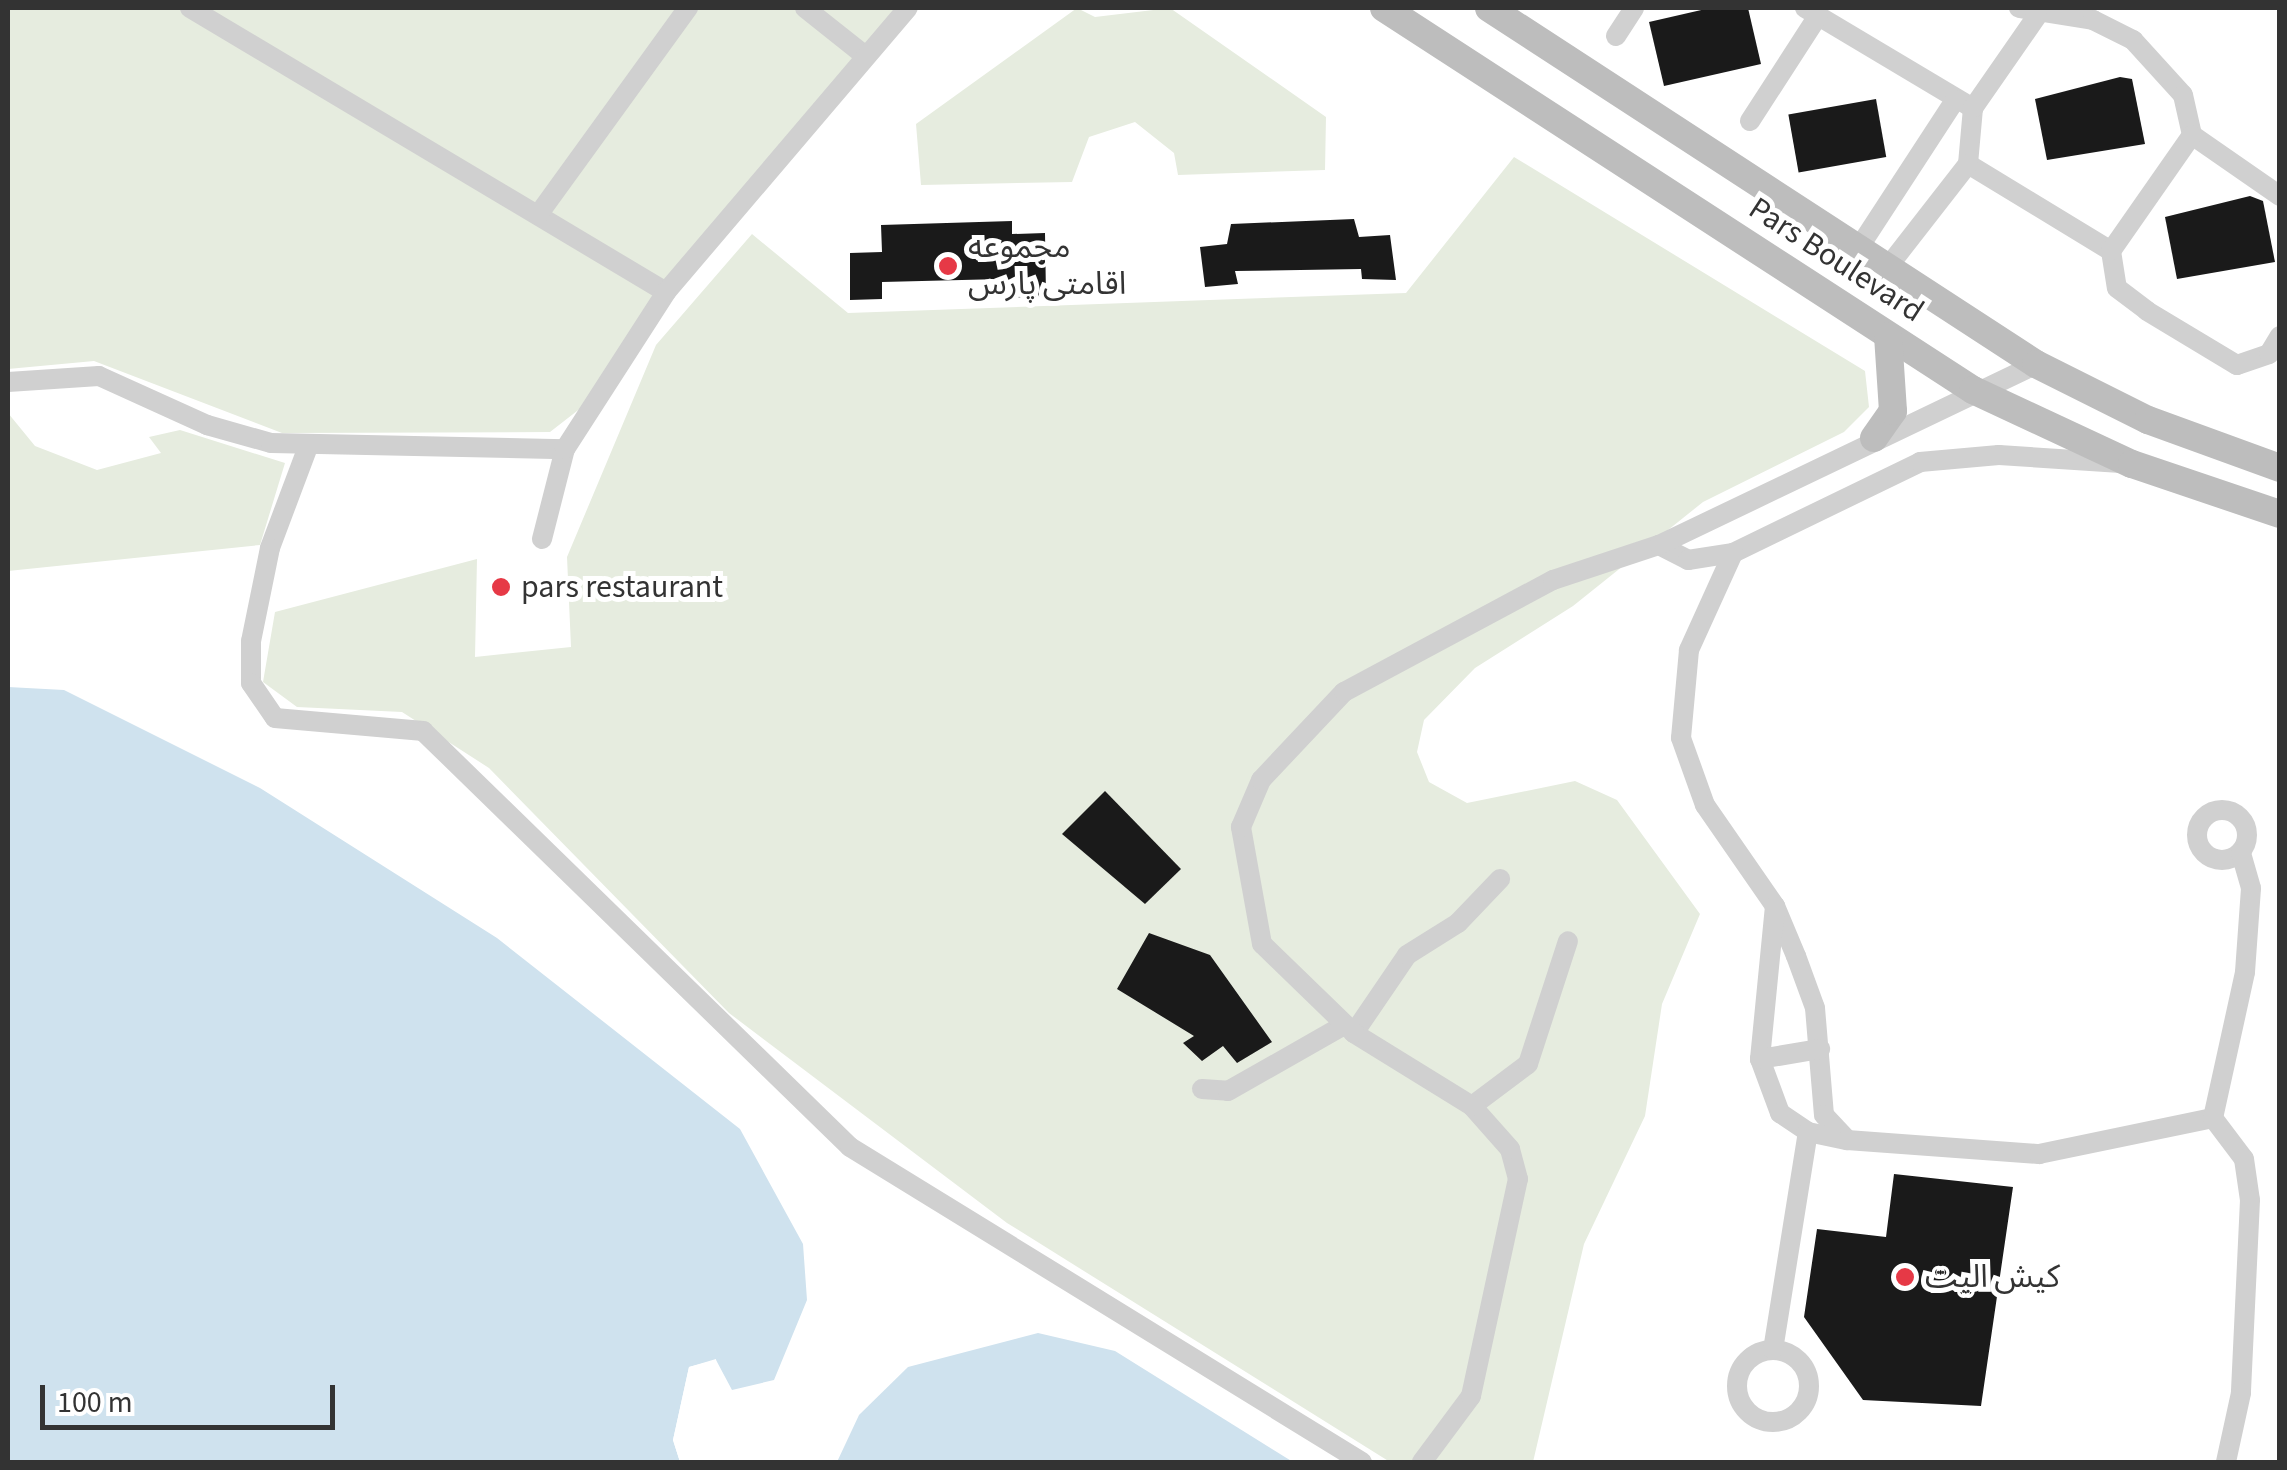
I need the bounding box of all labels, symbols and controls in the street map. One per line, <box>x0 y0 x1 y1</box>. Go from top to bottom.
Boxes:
street label: Pars Boulevard <box>1742 189 1930 331</box>
place label: مجموعه اقامتی پارس <box>968 229 1126 304</box>
marker: مجموعه اقامتی پارس <box>937 255 959 277</box>
place label: pars restaurant <box>521 568 723 606</box>
marker: pars restaurant <box>490 576 512 598</box>
place label: کیش الیت <box>1925 1258 2060 1296</box>
marker: کیش الیت <box>1894 1266 1916 1288</box>
scale bar <box>45 1365 340 1427</box>
text: 100 m <box>57 1381 133 1424</box>

